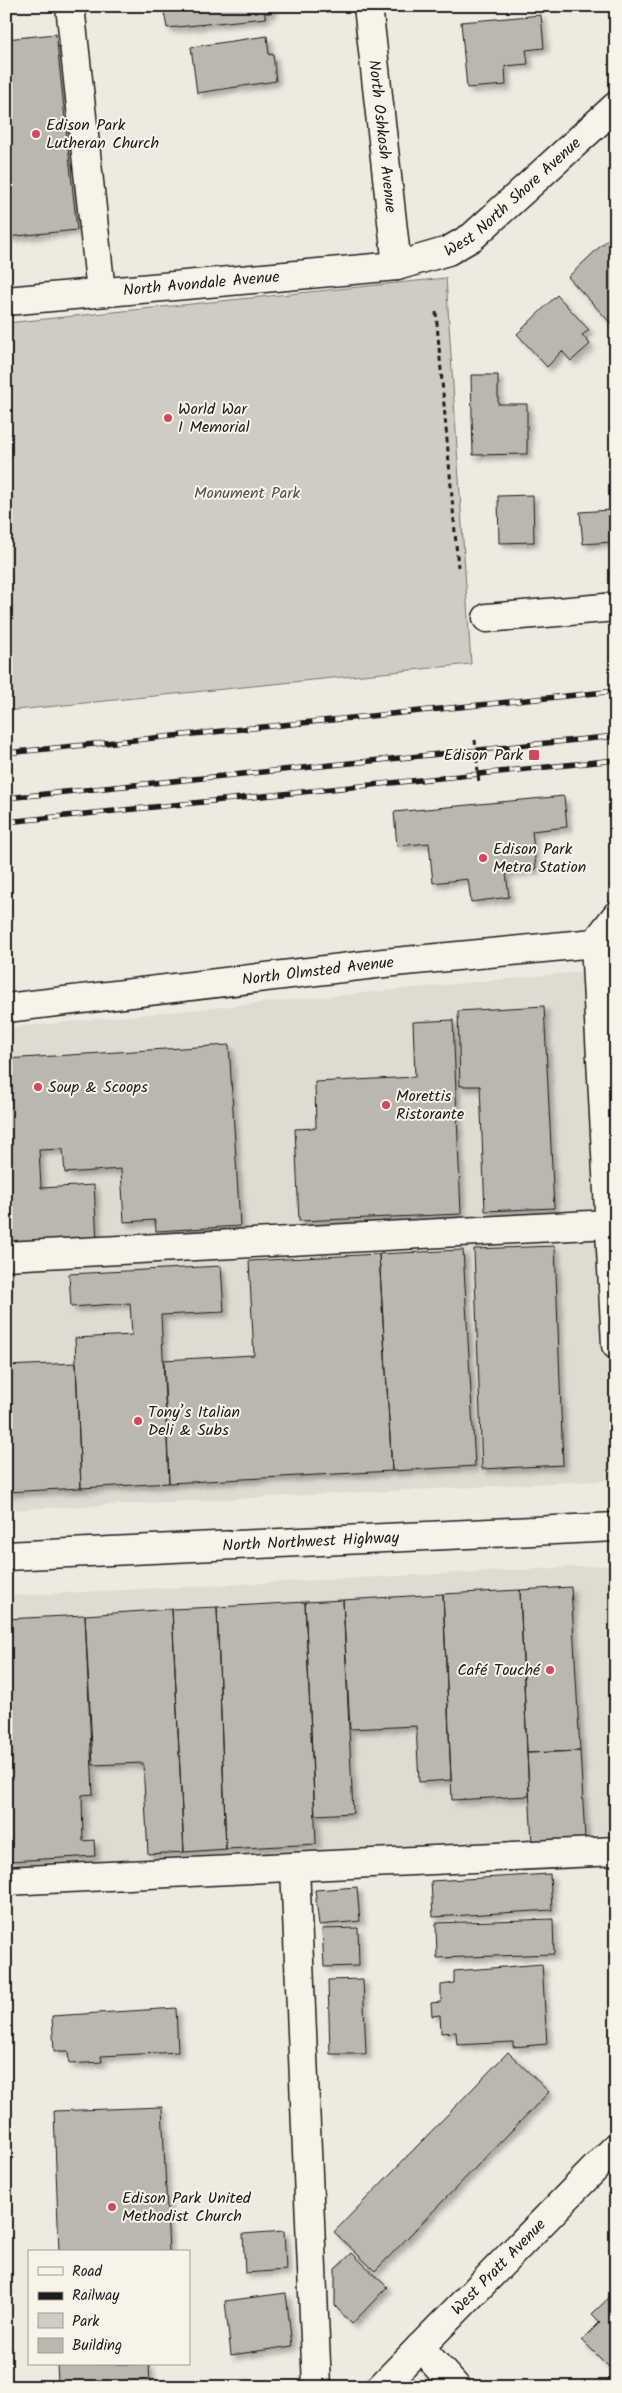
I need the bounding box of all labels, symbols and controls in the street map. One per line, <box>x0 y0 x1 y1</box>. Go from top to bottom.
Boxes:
street label: North Oshkosh Avenue <box>362 59 403 214</box>
place label: Edison Park Lutheran Church <box>46 113 159 156</box>
marker: Edison Park Lutheran Church <box>30 128 42 140</box>
street label: West North Shore Avenue <box>439 131 587 263</box>
street label: North Avondale Avenue <box>122 264 281 303</box>
place label: World War I Memorial <box>178 397 250 440</box>
marker: World War I Memorial <box>162 412 174 424</box>
park label: Monument Park <box>194 481 301 506</box>
place label: Edison Park <box>444 743 523 768</box>
marker: Edison Park <box>527 748 541 762</box>
place label: Edison Park Metra Station <box>493 837 586 880</box>
marker: Edison Park Metra Station <box>477 852 489 864</box>
street label: North Olmsted Avenue <box>240 950 395 992</box>
place label: Soup & Scoops <box>48 1075 148 1100</box>
marker: Soup & Scoops <box>32 1081 44 1093</box>
place label: Morettis Ristorante <box>396 1084 464 1127</box>
marker: Morettis Ristorante <box>380 1099 392 1111</box>
place label: Tony’s Italian Deli & Subs <box>148 1400 240 1443</box>
marker: Tony’s Italian Deli & Subs <box>132 1415 144 1427</box>
street label: North Northwest Highway <box>222 1525 400 1558</box>
place label: Café Touché <box>457 1658 541 1683</box>
marker: Café Touché <box>544 1664 556 1676</box>
place label: Edison Park United Methodist Church <box>122 2186 252 2229</box>
marker: Edison Park United Methodist Church <box>106 2201 118 2213</box>
street label: West Pratt Avenue <box>445 2213 552 2321</box>
legend <box>28 2250 190 2366</box>
text: Road <box>72 2260 103 2284</box>
text: Railway <box>72 2284 120 2308</box>
text: Park <box>72 2310 100 2334</box>
text: Building <box>72 2334 122 2358</box>

